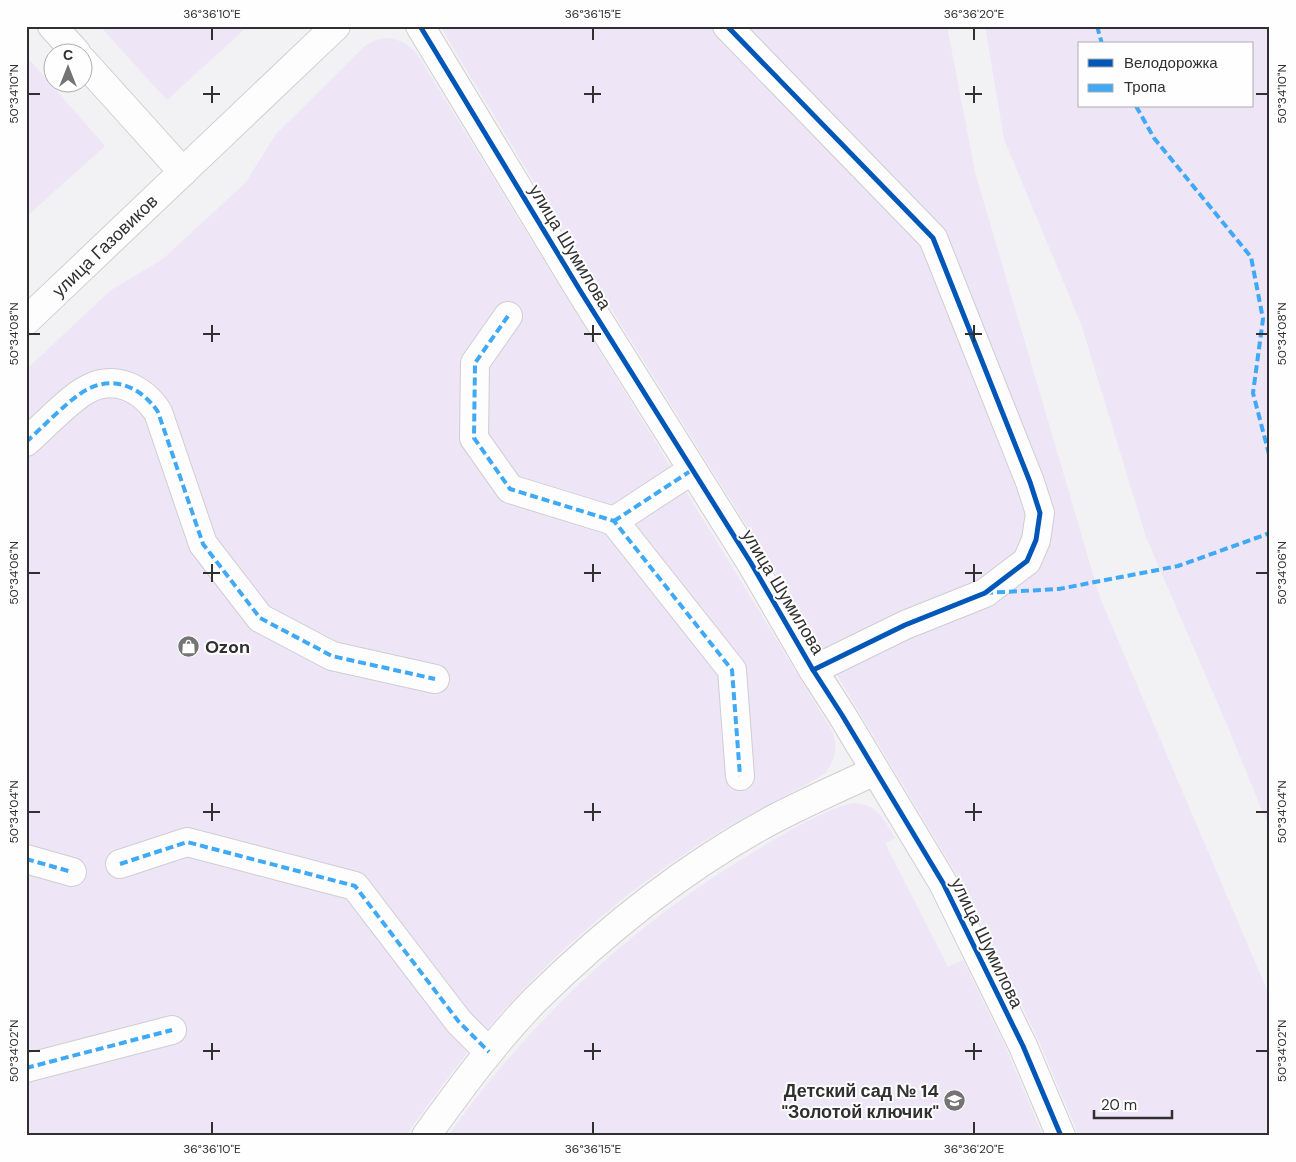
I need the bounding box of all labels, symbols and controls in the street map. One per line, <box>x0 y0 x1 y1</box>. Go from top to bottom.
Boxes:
text: 36°36'10"E <box>183 6 241 22</box>
text: 36°36'15"E <box>565 6 621 22</box>
text: 36°36'20"E <box>944 6 1004 22</box>
north arrow <box>42 42 92 92</box>
legend <box>1078 42 1254 108</box>
text: С <box>63 46 73 64</box>
text: Велодорожка <box>1124 53 1218 73</box>
text: 50°34'10"N <box>6 64 22 124</box>
text: 50°34'10"N <box>1274 64 1290 124</box>
text: Тропа <box>1124 77 1166 97</box>
street label: улица Шумилова <box>523 180 617 315</box>
street label: улица Газовиков <box>47 189 163 303</box>
text: 50°34'08"N <box>6 302 22 366</box>
text: 50°34'08"N <box>1274 302 1290 366</box>
street label: улица Шумилова <box>736 525 830 660</box>
text: 50°34'06"N <box>6 541 22 605</box>
text: 50°34'06"N <box>1274 541 1290 605</box>
shop icon: Ozon <box>177 635 201 659</box>
place label: Ozon <box>205 635 250 659</box>
text: 50°34'04"N <box>6 780 22 844</box>
text: 50°34'04"N <box>1274 780 1290 844</box>
street label: улица Шумилова <box>945 874 1029 1013</box>
text: 50°34'02"N <box>6 1020 22 1082</box>
text: 50°34'02"N <box>1274 1020 1290 1082</box>
place label: Детский сад № 14 "Золотой ключик" <box>781 1079 939 1124</box>
scale bar <box>1094 1087 1171 1119</box>
school or university icon: Детский сад № 14 "Золотой ключик" <box>943 1089 967 1113</box>
text: 20 m <box>1101 1095 1137 1115</box>
text: 36°36'10"E <box>183 1141 241 1157</box>
text: 36°36'15"E <box>565 1141 621 1157</box>
text: 36°36'20"E <box>944 1141 1004 1157</box>

